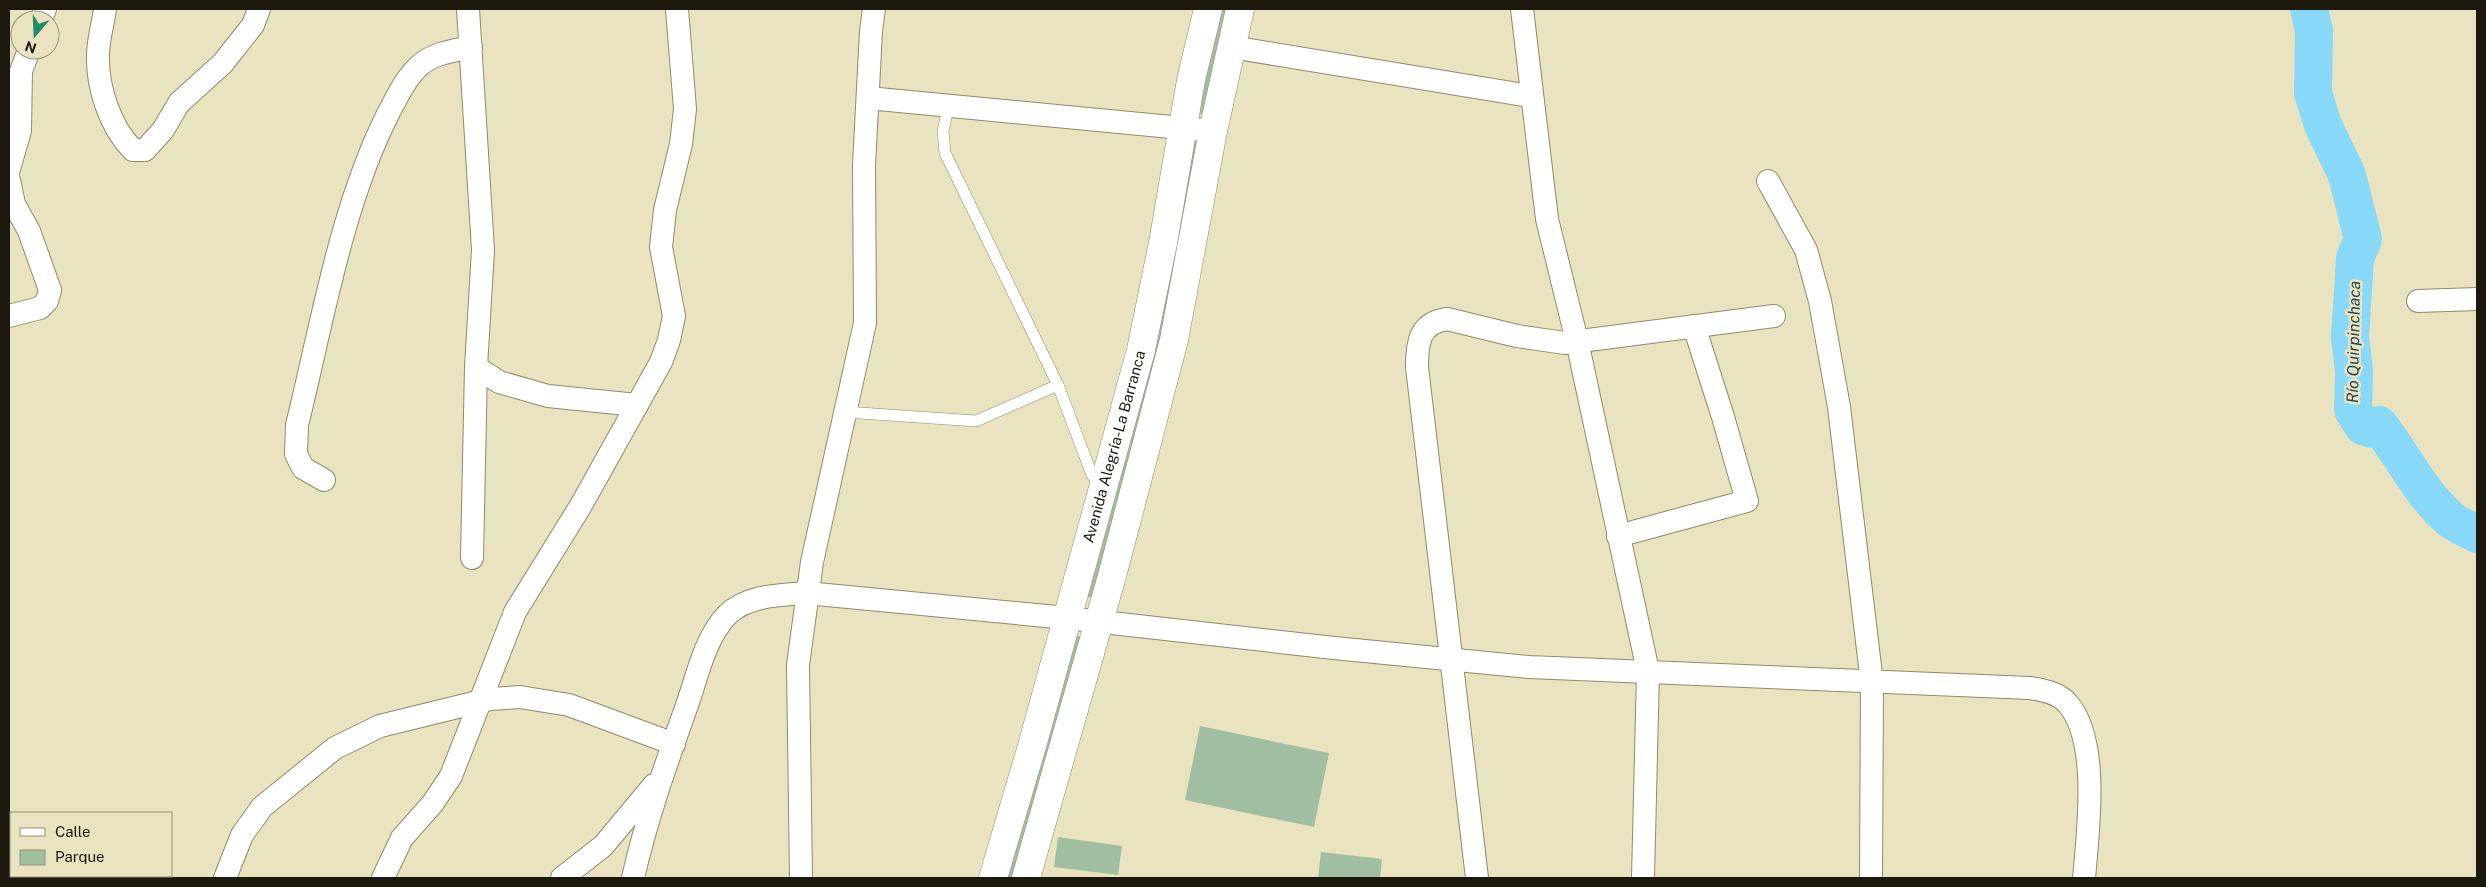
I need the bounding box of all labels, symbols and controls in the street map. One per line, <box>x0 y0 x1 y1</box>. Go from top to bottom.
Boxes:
north arrow <box>10 10 60 60</box>
text: N <box>23 38 39 57</box>
water label: Río Quirpinchaca <box>2343 281 2364 403</box>
street label: Avenida Alegría-La Barranca <box>1079 349 1148 545</box>
legend <box>10 812 172 877</box>
text: Calle <box>55 823 91 840</box>
text: Parque <box>55 848 105 865</box>

